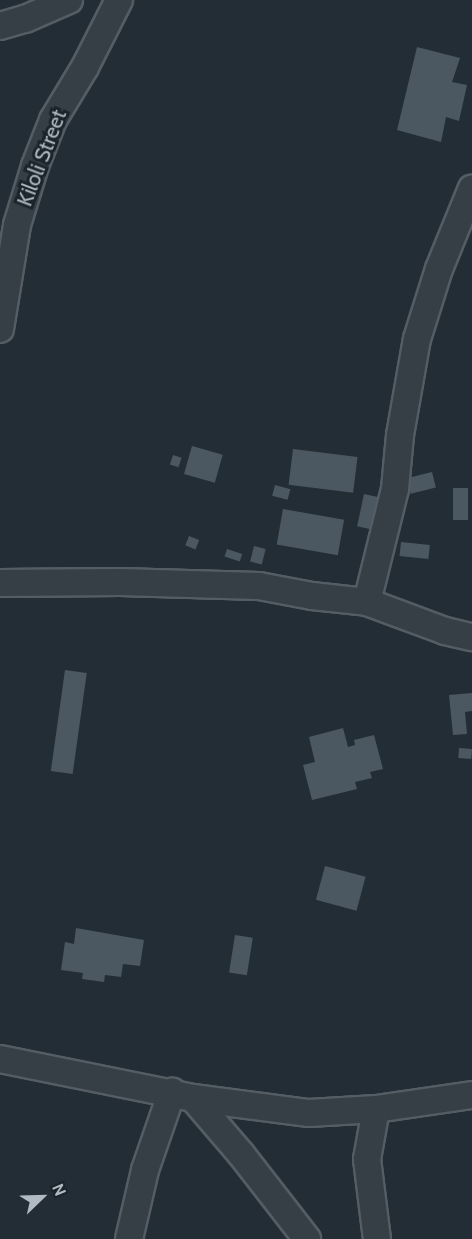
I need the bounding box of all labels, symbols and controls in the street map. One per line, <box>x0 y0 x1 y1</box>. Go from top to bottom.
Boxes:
street label: Kiloli Street <box>12 106 72 210</box>
north arrow <box>12 1167 72 1227</box>
text: N <box>48 1181 70 1199</box>

